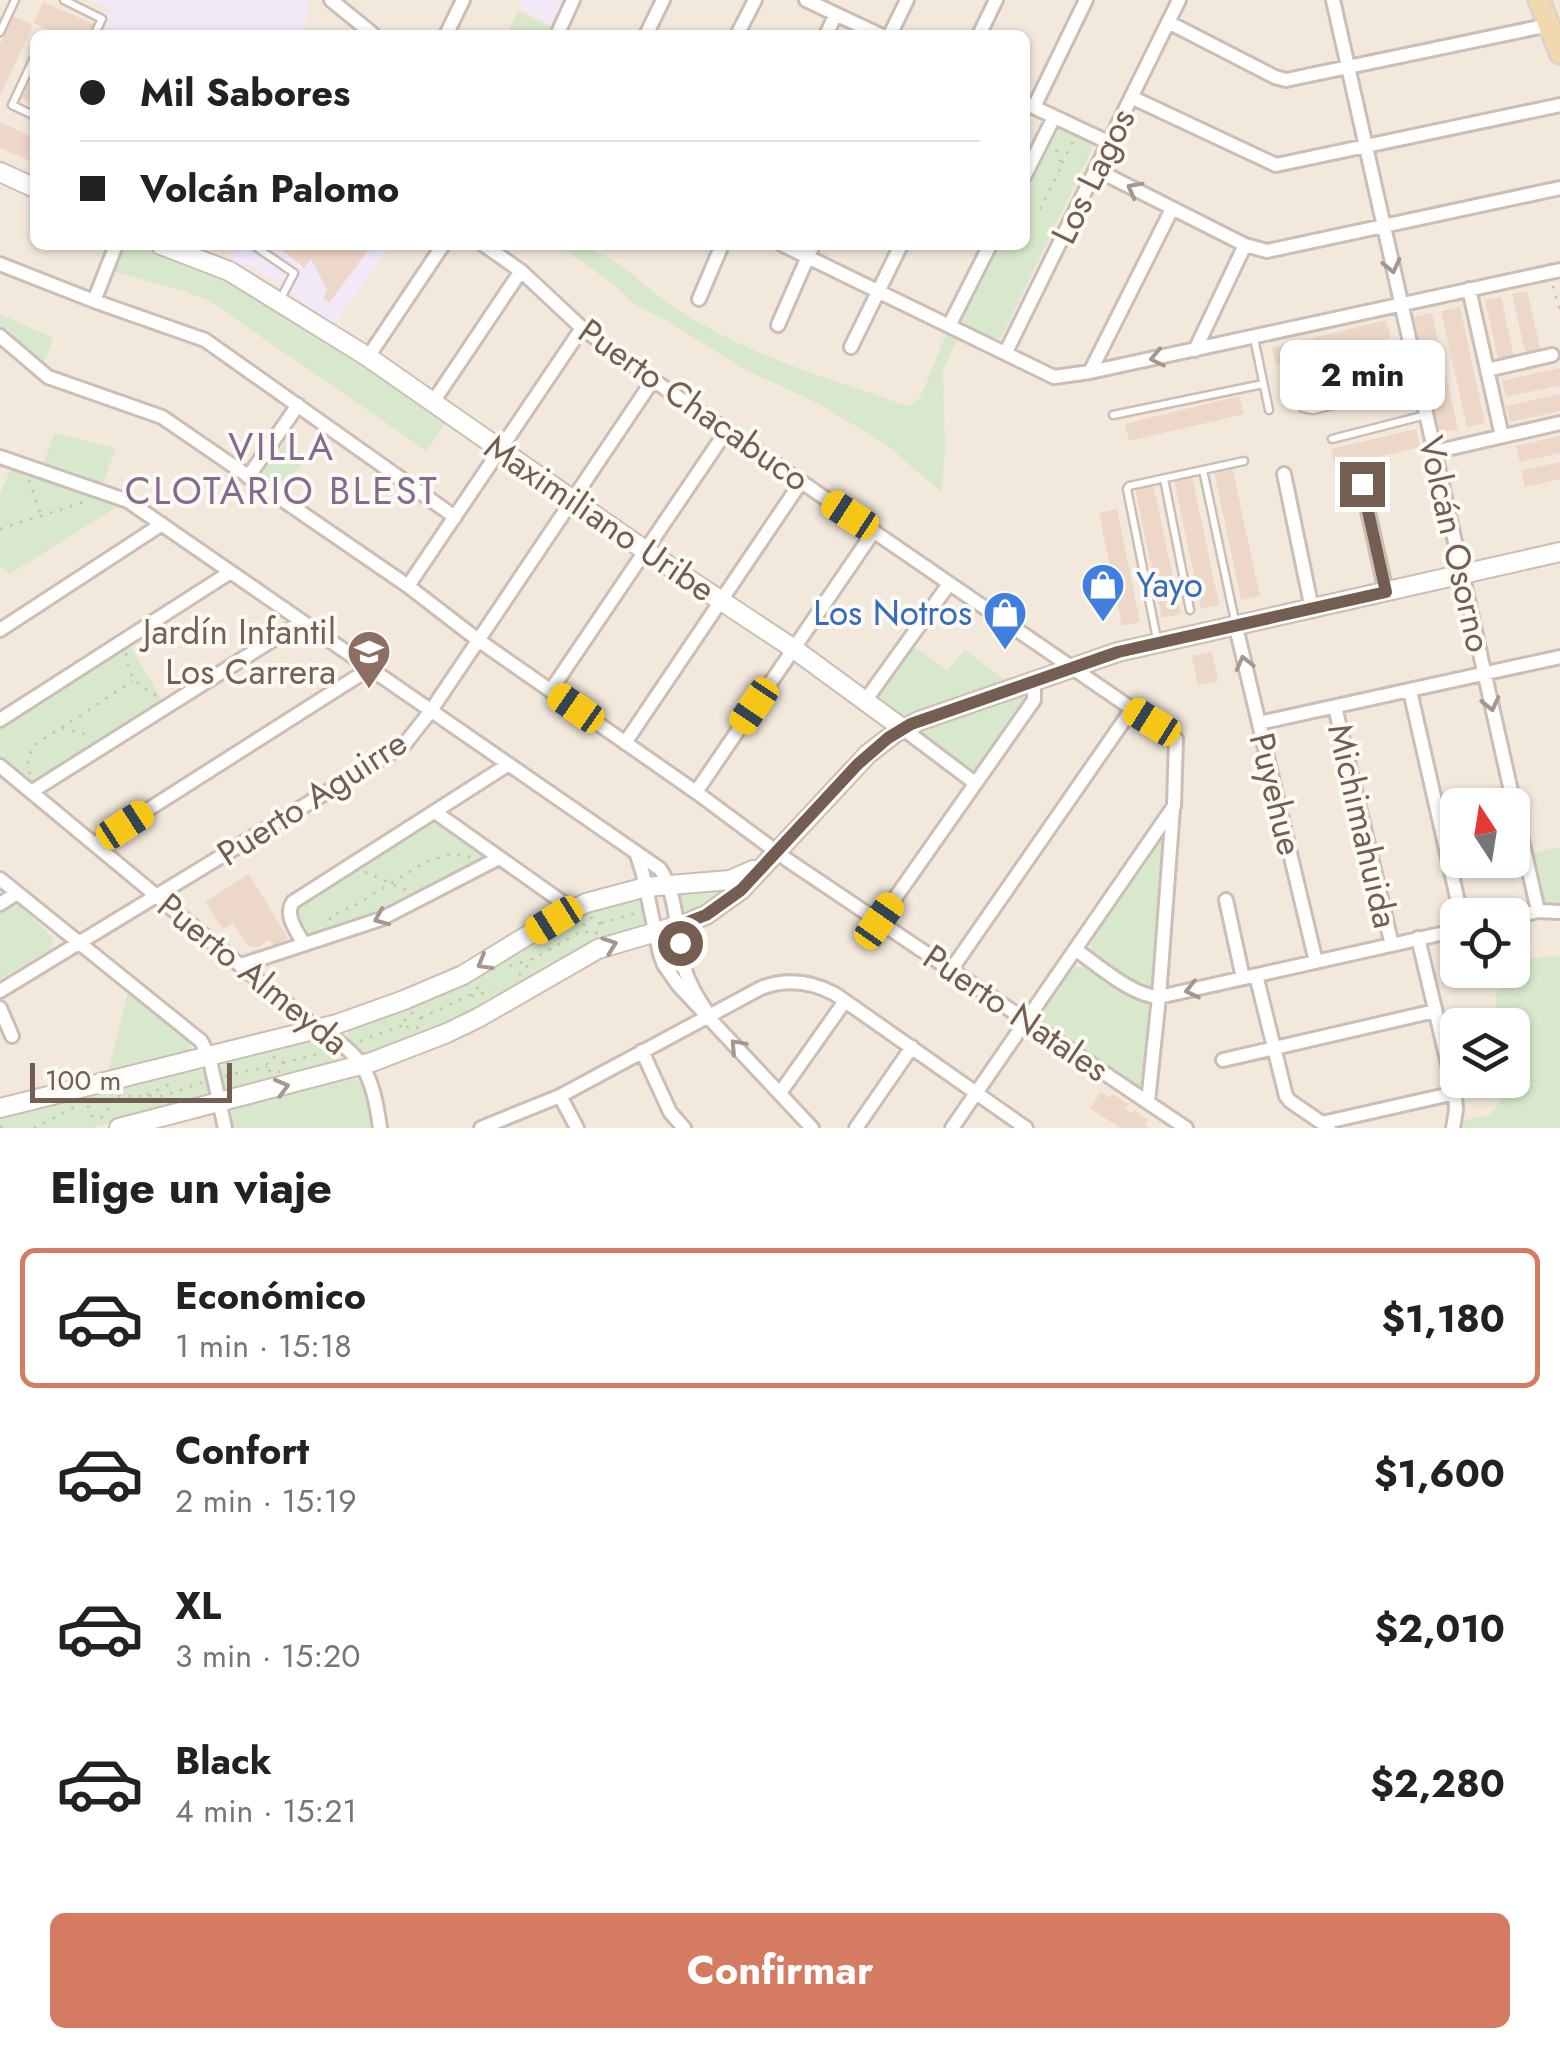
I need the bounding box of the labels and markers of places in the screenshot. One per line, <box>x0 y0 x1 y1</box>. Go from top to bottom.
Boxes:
place label: Yayo <box>1136 560 1203 610</box>
shop icon: Yayo <box>1080 562 1126 623</box>
place label: Los Notros <box>813 588 972 638</box>
shop icon: Los Notros <box>982 590 1028 651</box>
place label: Jardín Infantil Los Carrera <box>139 607 336 697</box>
school or university icon: Jardín Infantil Los Carrera <box>346 629 392 690</box>

